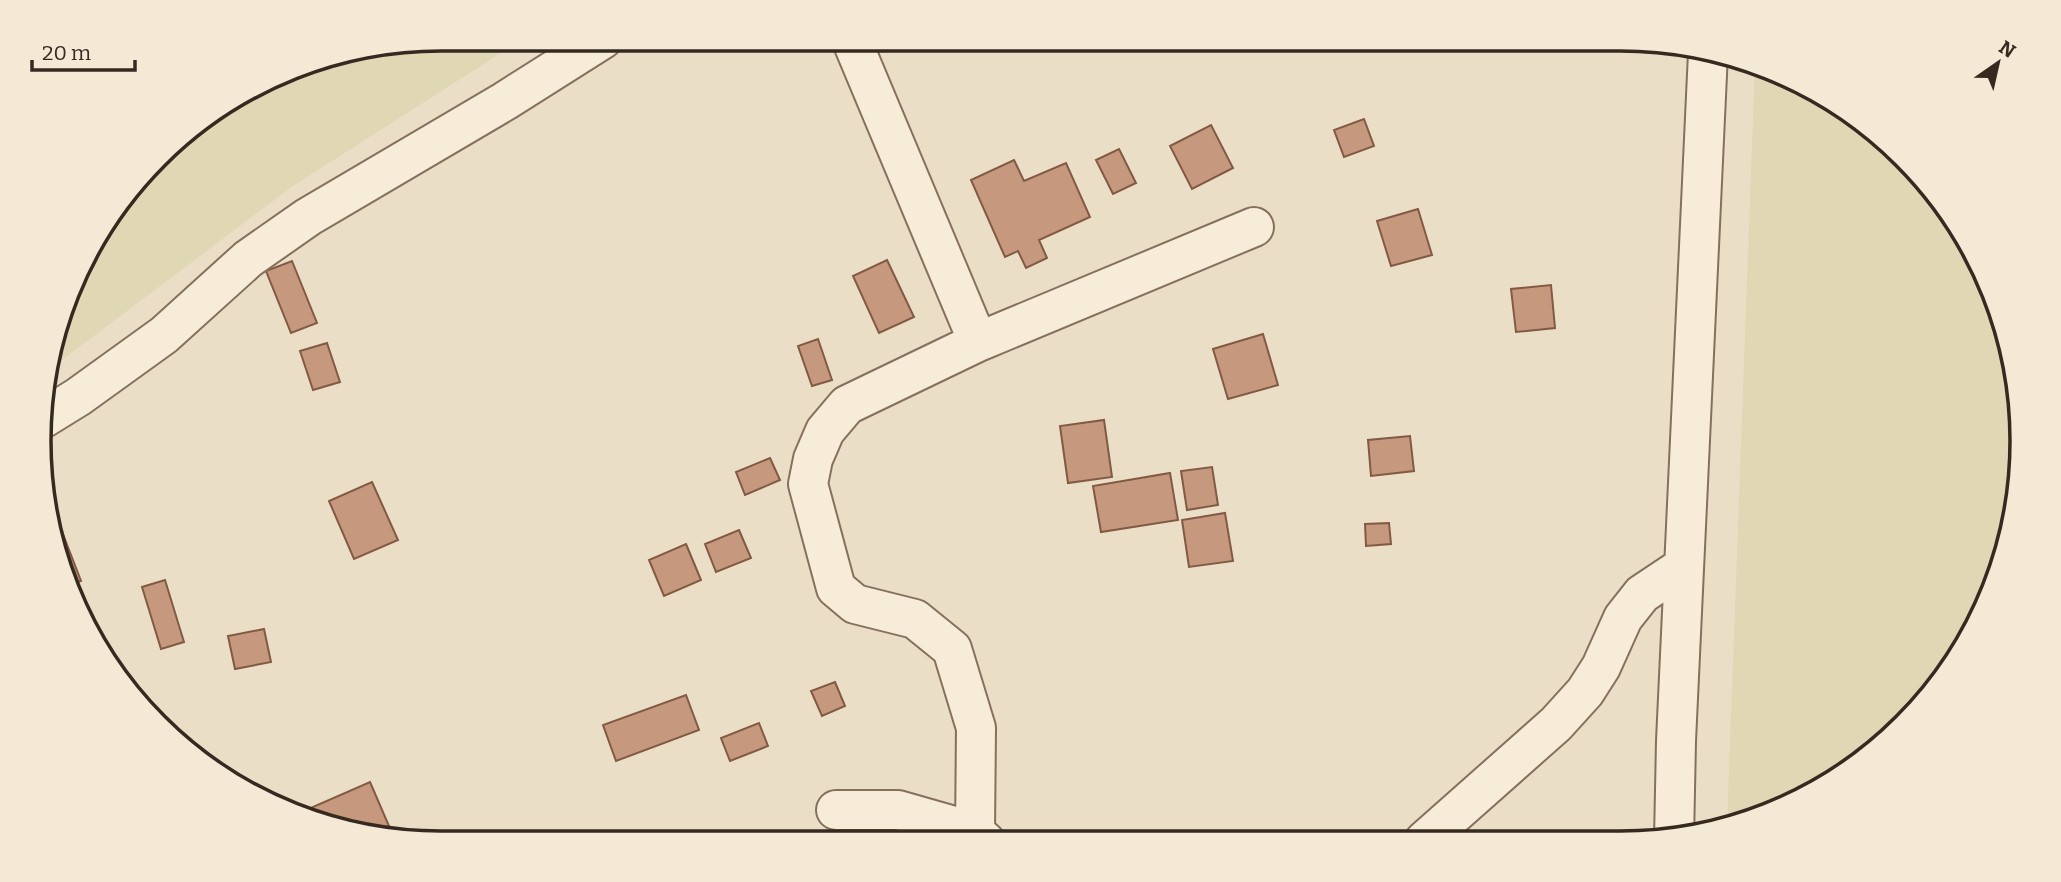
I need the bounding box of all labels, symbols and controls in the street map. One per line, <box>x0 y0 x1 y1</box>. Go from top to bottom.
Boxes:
scale bar <box>32 28 135 72</box>
north arrow <box>1963 28 2033 98</box>
text: N <box>1995 36 2020 63</box>
text: 20 m <box>42 40 91 66</box>

